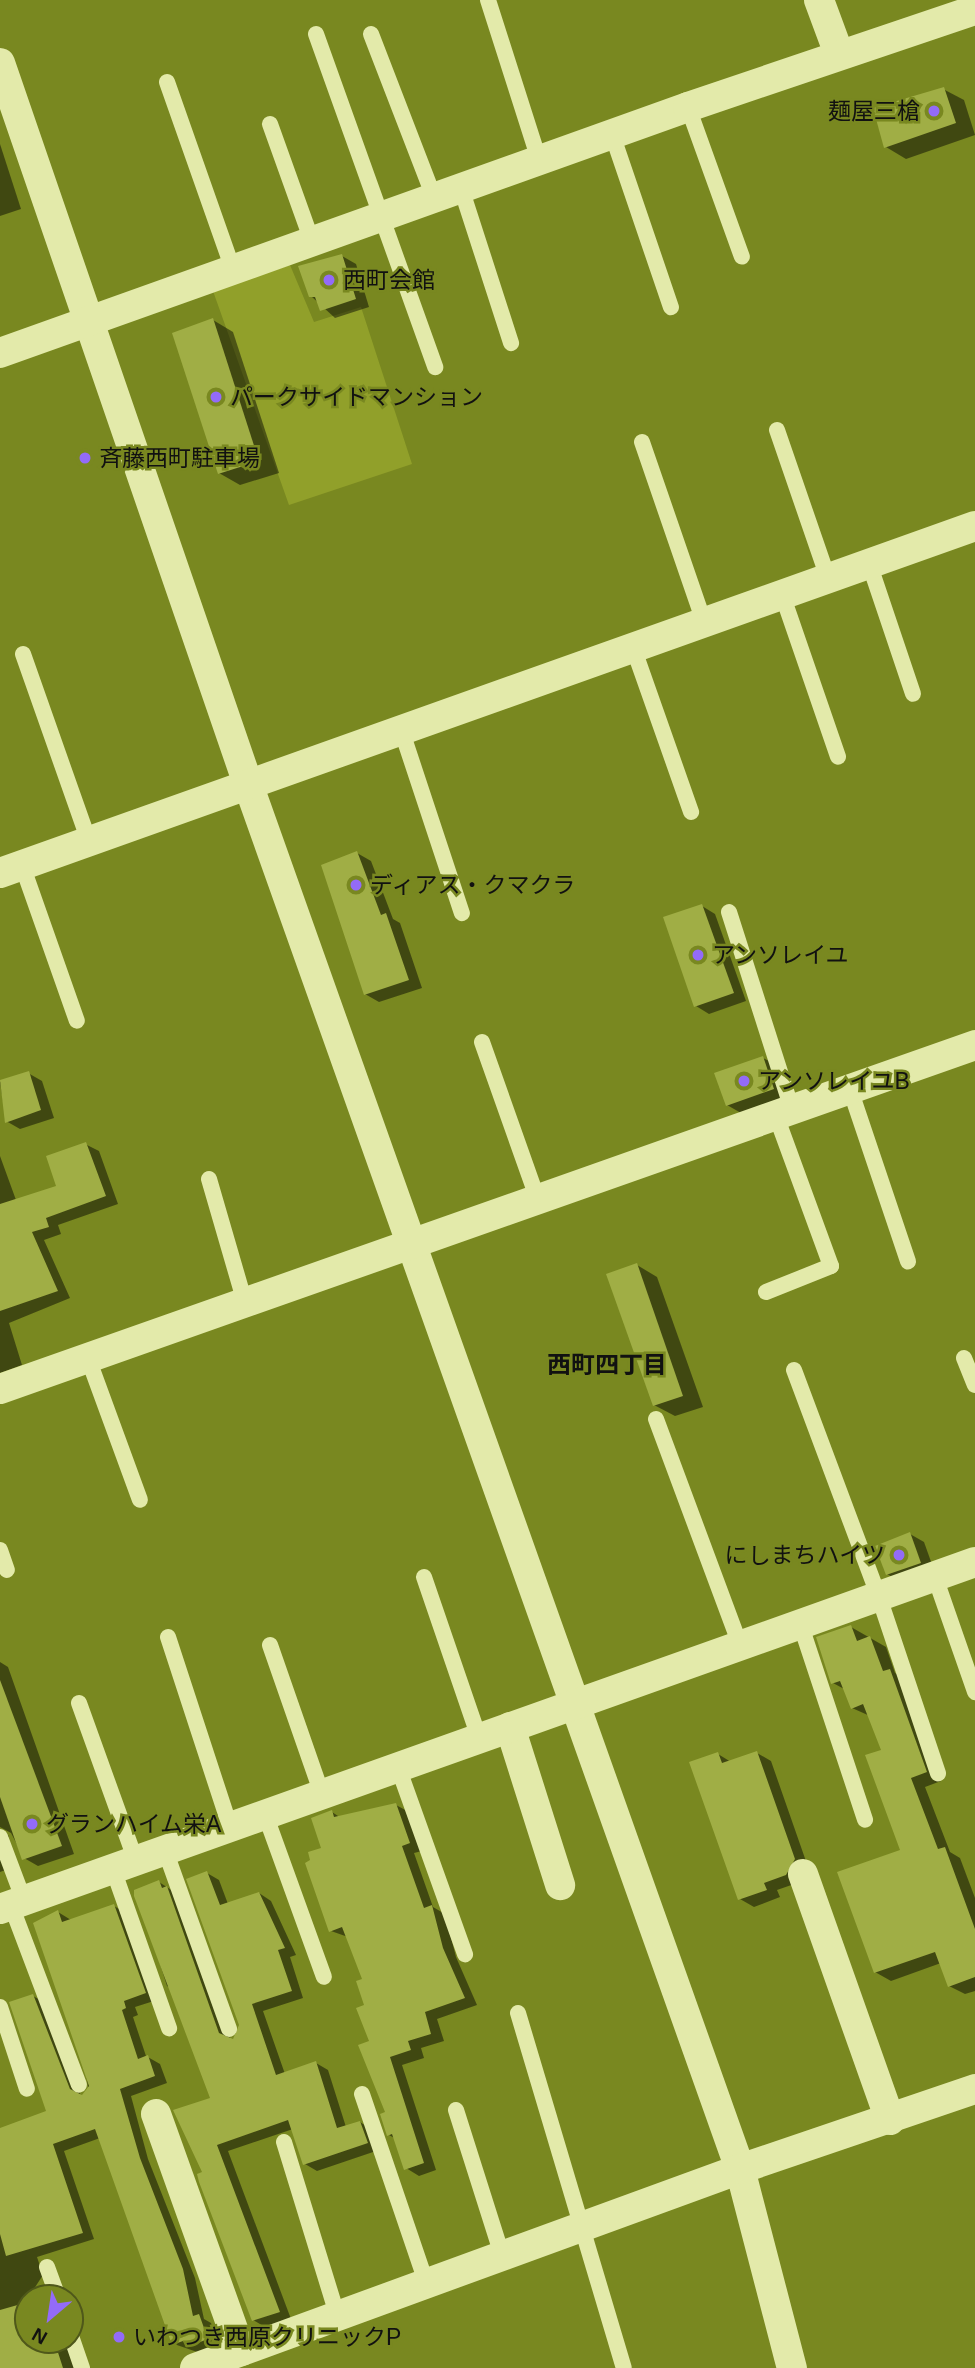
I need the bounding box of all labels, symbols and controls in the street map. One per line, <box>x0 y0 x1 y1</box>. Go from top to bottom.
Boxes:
place label: 麺屋三槍 <box>828 97 920 125</box>
marker: 麺屋三槍 <box>926 103 942 119</box>
place label: 西町会館 <box>343 266 435 294</box>
marker: 西町会館 <box>321 272 337 288</box>
place label: パークサイドマンション <box>230 383 483 411</box>
marker: パークサイドマンション <box>208 389 224 405</box>
place label: 斉藤西町駐車場 <box>99 444 260 472</box>
marker: 斉藤西町駐車場 <box>77 450 93 466</box>
place label: ディアス・クマクラ <box>370 871 577 899</box>
marker: ディアス・クマクラ <box>348 877 364 893</box>
place label: アンソレイユ <box>712 941 850 969</box>
marker: アンソレイユ <box>690 947 706 963</box>
place label: アンソレイユB <box>758 1067 911 1095</box>
marker: アンソレイユB <box>736 1073 752 1089</box>
district label: 西町四丁目 <box>547 1351 667 1379</box>
place label: にしまちハイツ <box>724 1541 885 1569</box>
marker: にしまちハイツ <box>891 1547 907 1563</box>
place label: グランハイム栄A <box>46 1810 222 1838</box>
marker: グランハイム栄A <box>24 1816 40 1832</box>
north arrow <box>14 2284 84 2354</box>
place label: いわつき西原クリニックP <box>133 2323 401 2351</box>
text: N <box>28 2324 51 2349</box>
marker: いわつき西原クリニックP <box>111 2329 127 2345</box>

